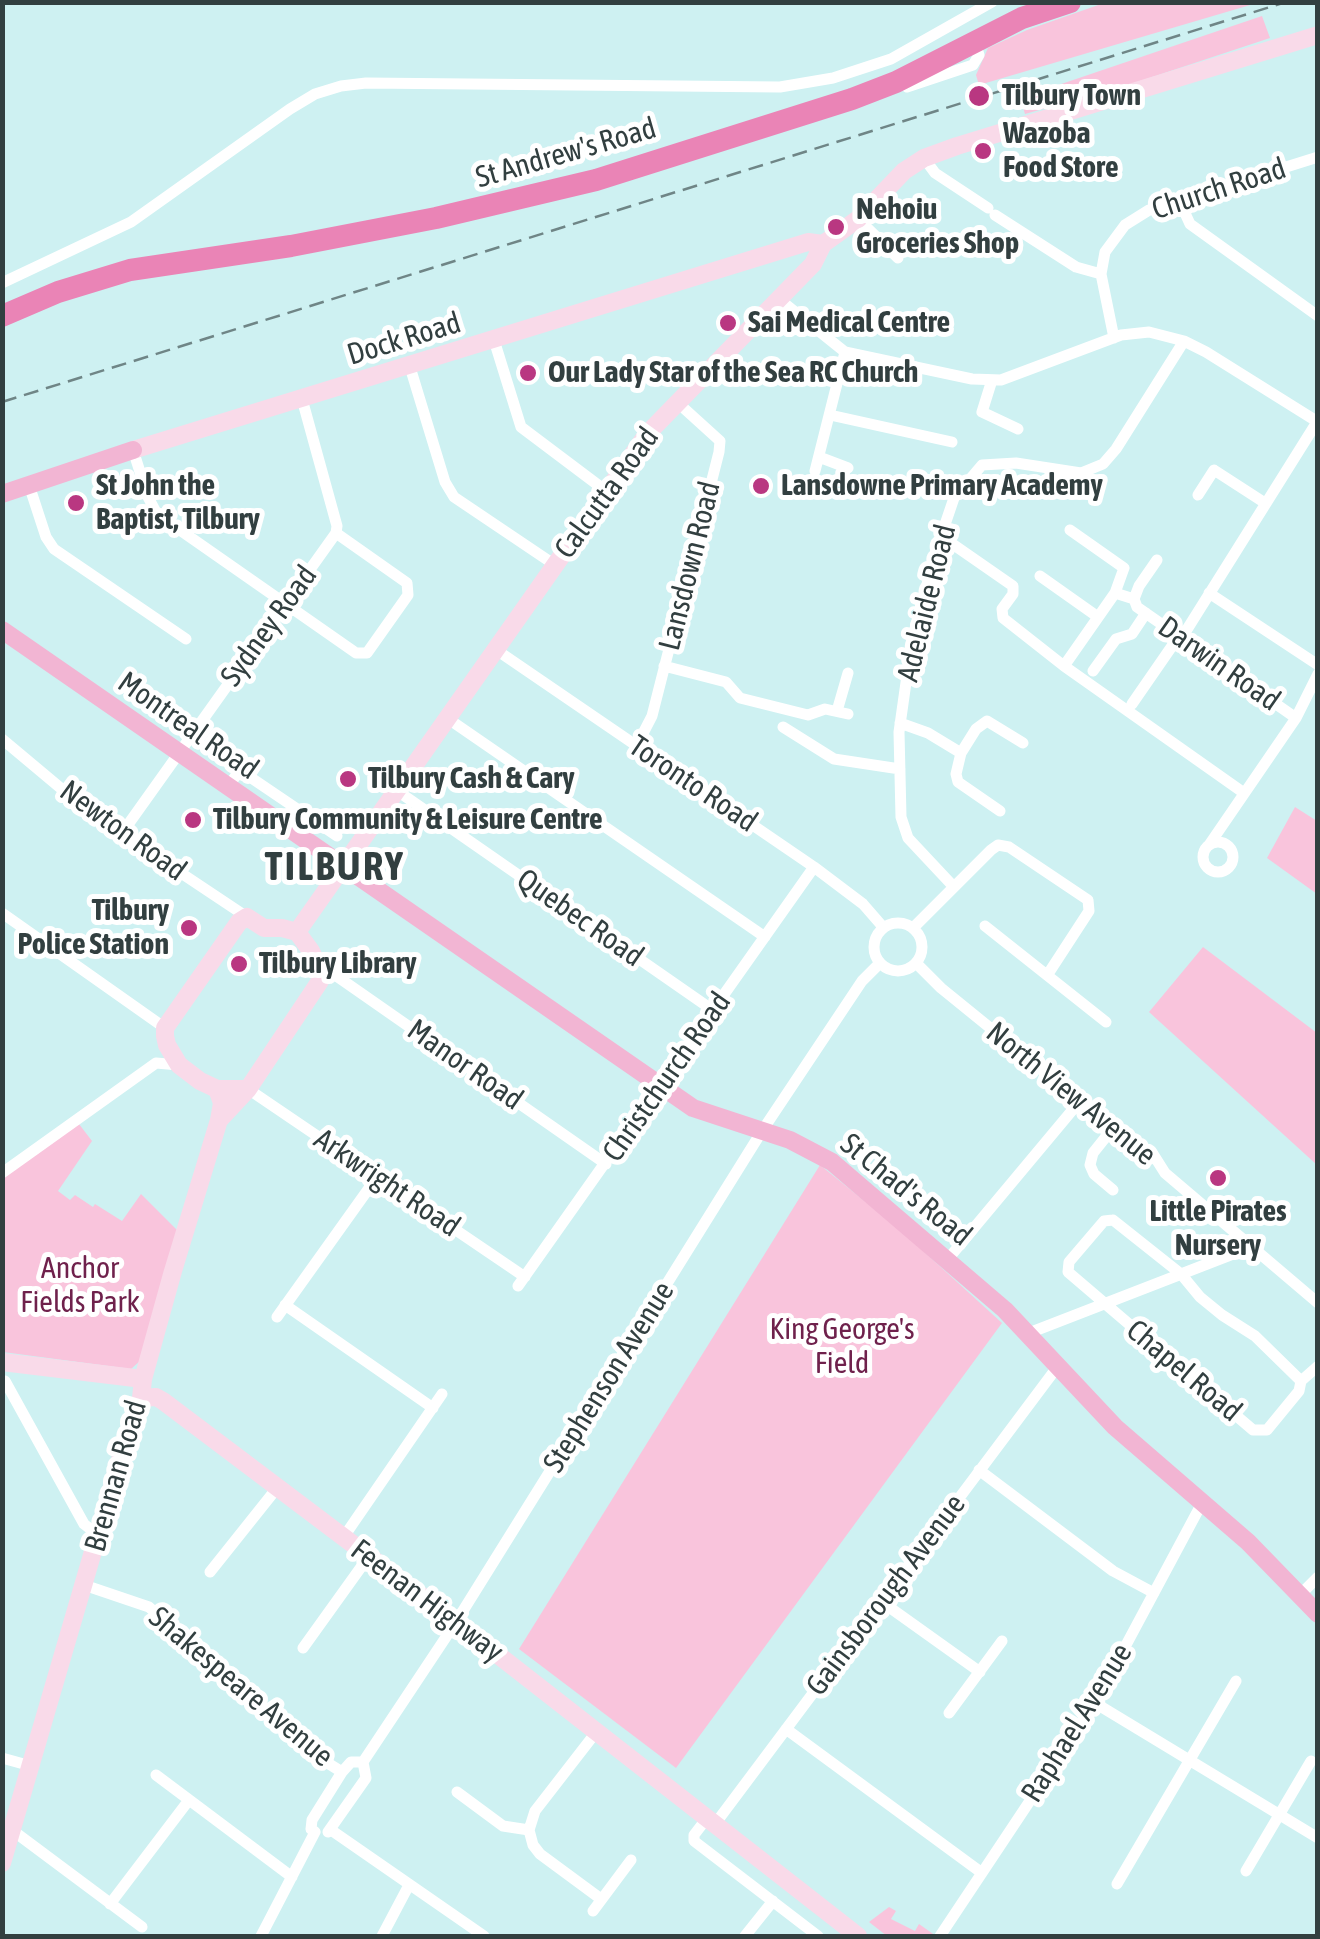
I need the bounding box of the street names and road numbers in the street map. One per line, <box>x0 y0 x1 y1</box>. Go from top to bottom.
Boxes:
street label: St Andrew's Road <box>472 110 660 196</box>
street label: Church Road <box>1148 150 1290 228</box>
street label: Dock Road <box>343 305 465 373</box>
street label: Calcutta Road <box>547 420 667 566</box>
street label: Lansdown Road <box>652 478 728 654</box>
street label: Adelaide Road <box>890 521 964 685</box>
street label: Sydney Road <box>213 559 325 693</box>
street label: Darwin Road <box>1151 609 1287 719</box>
street label: Montreal Road <box>111 664 265 788</box>
street label: Toronto Road <box>622 728 764 840</box>
street label: Newton Road <box>53 773 193 889</box>
street label: Quebec Road <box>510 861 650 975</box>
street label: Christchurch Road <box>595 985 739 1169</box>
street label: Manor Road <box>400 1012 530 1118</box>
street label: North View Avenue <box>979 1015 1163 1173</box>
street label: Arkwright Road <box>307 1121 467 1245</box>
street label: St Chad's Road <box>833 1126 979 1254</box>
street label: Stephenson Avenue <box>536 1275 682 1479</box>
street label: Chapel Road <box>1119 1312 1249 1430</box>
street label: Brennan Road <box>77 1396 155 1556</box>
street label: Gainsborough Avenue <box>799 1487 973 1703</box>
street label: Feenan Highway <box>344 1532 510 1670</box>
street label: Shakespeare Avenue <box>142 1600 340 1774</box>
street label: Raphael Avenue <box>1014 1637 1140 1809</box>

